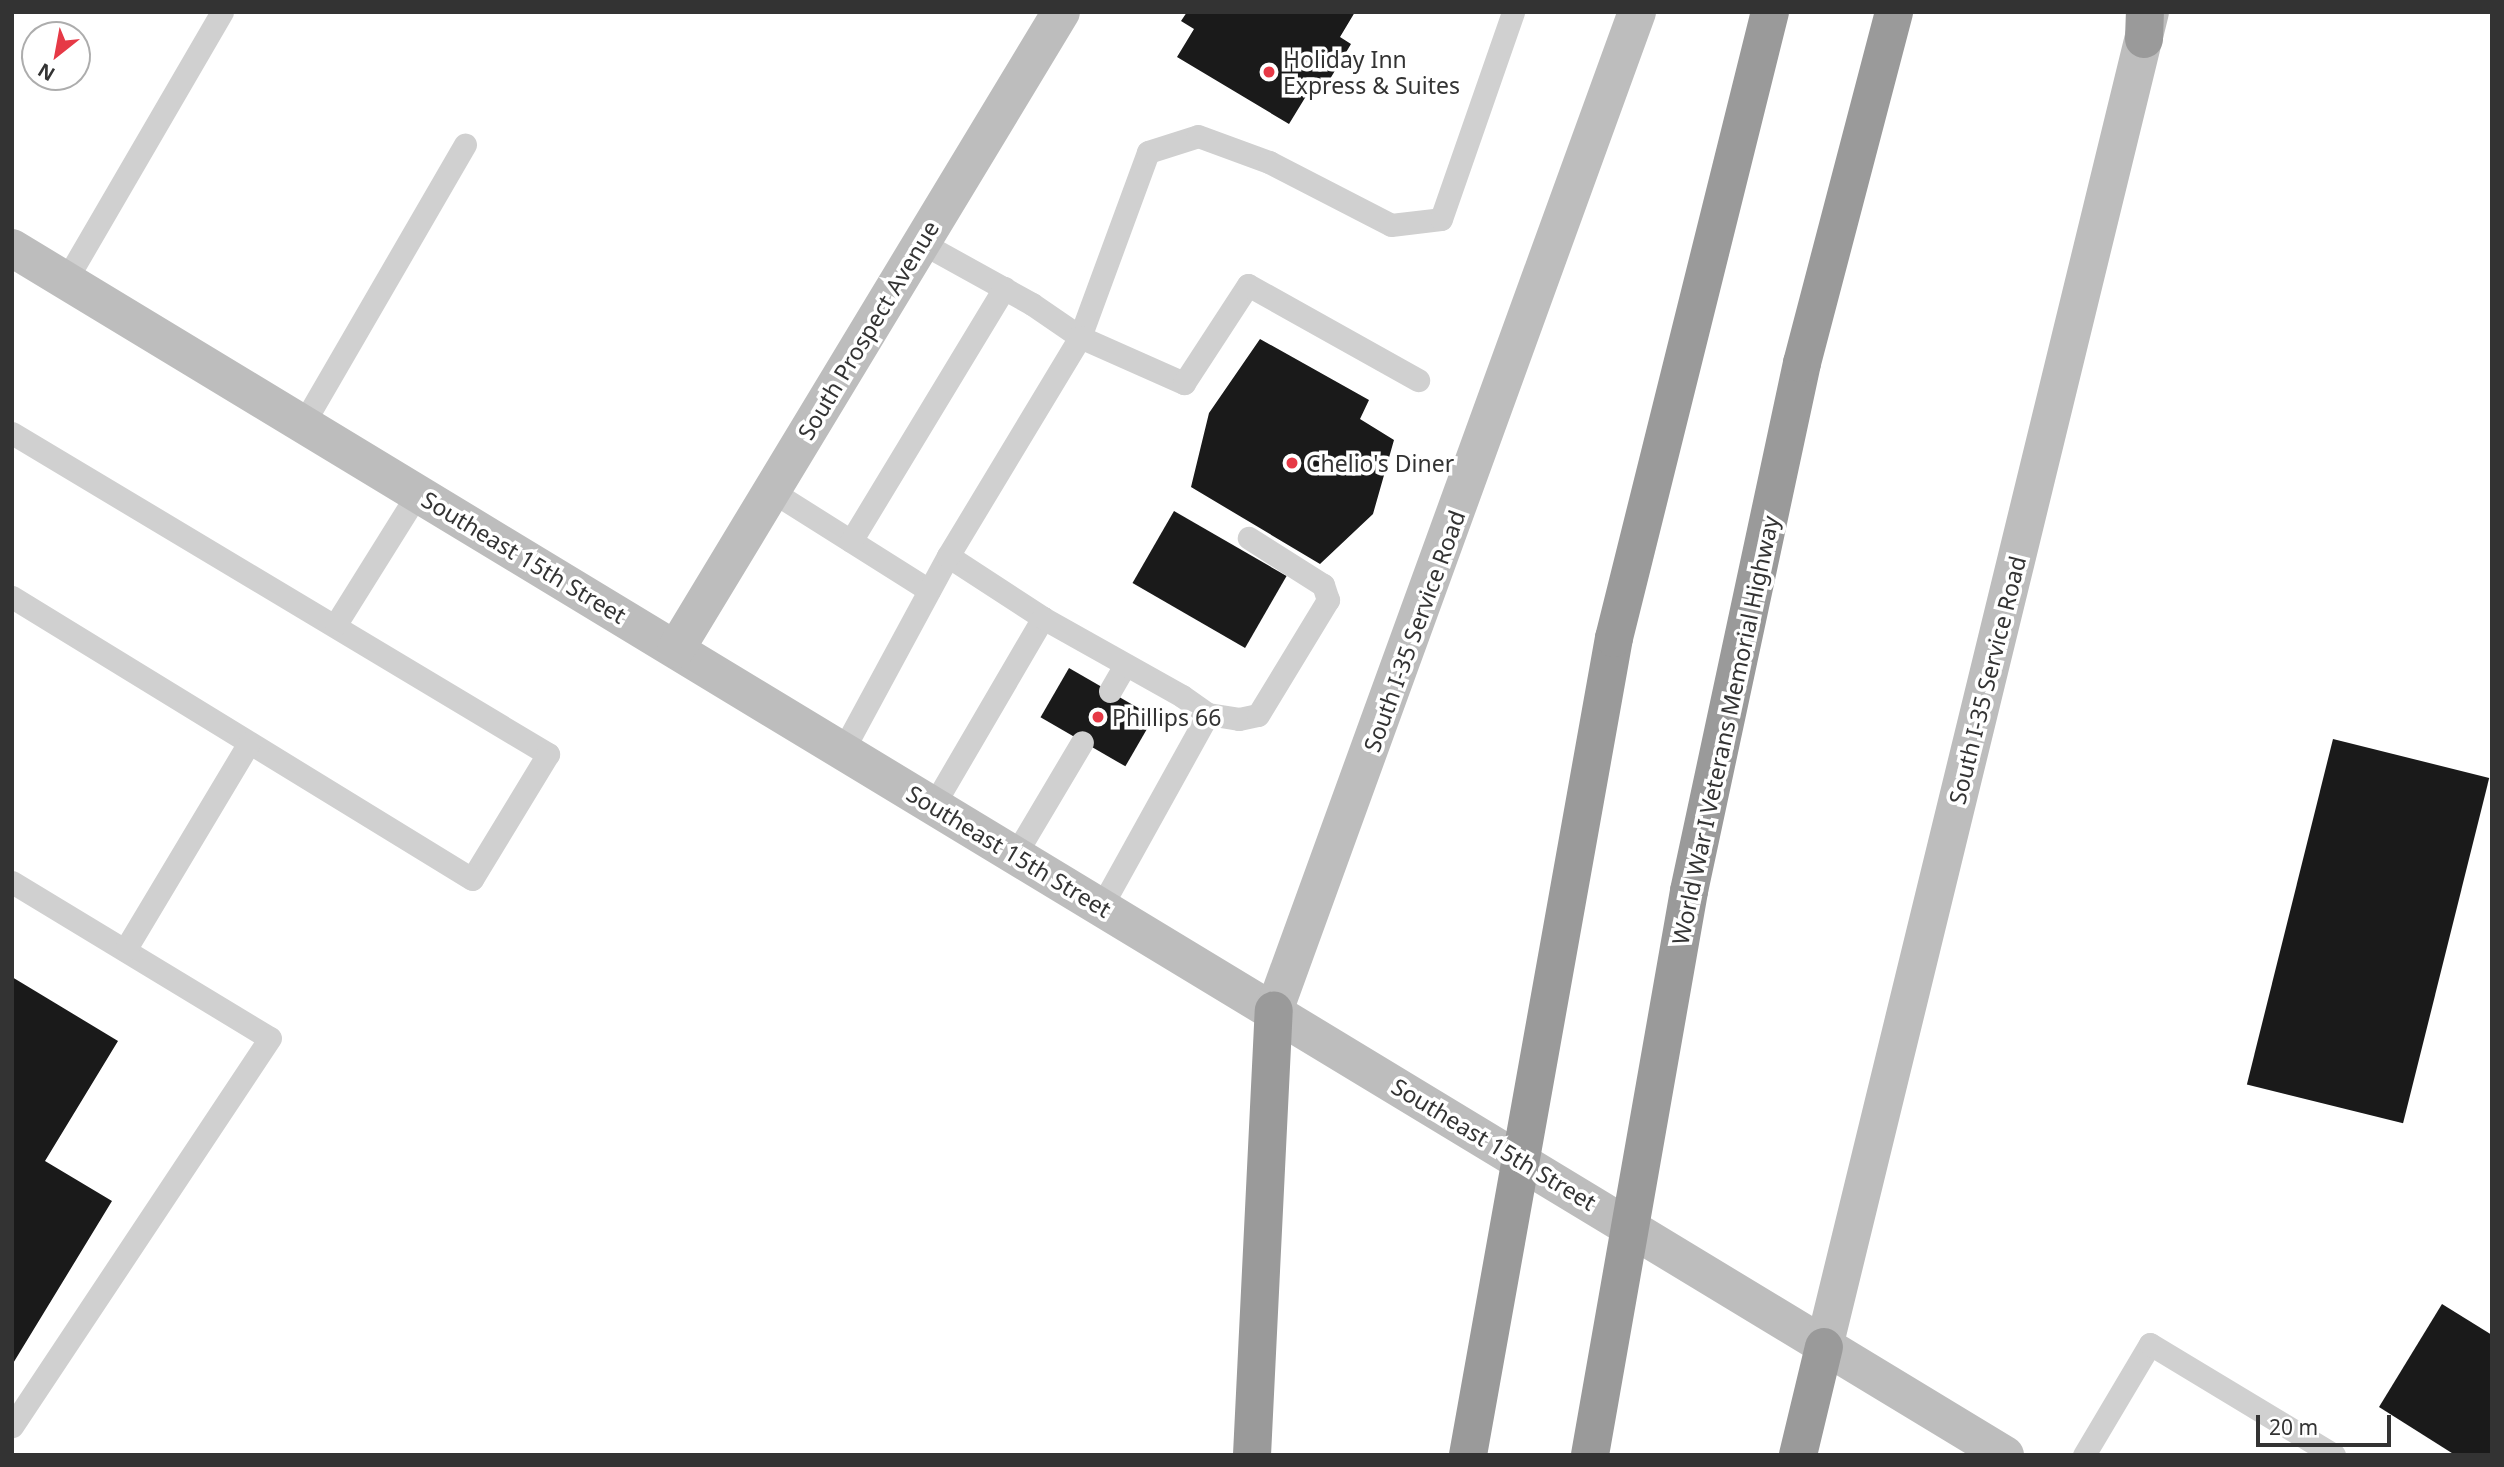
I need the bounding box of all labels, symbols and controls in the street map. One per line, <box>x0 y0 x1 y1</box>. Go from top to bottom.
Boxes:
north arrow <box>21 21 91 91</box>
place label: Holiday Inn Express & Suites <box>1283 45 1460 99</box>
text: N <box>33 57 60 87</box>
marker: Holiday Inn Express & Suites <box>1261 64 1277 80</box>
street label: South Prospect Avenue <box>792 216 944 444</box>
place label: Chelio's Diner <box>1306 449 1454 477</box>
marker: Chelio's Diner <box>1284 455 1300 471</box>
street label: Southeast 15th Street <box>417 485 631 629</box>
street label: South I-35 Service Road <box>1357 507 1471 755</box>
street label: World War I Veterans Memorial Highway <box>1666 513 1784 947</box>
street label: South I-35 Service Road <box>1943 553 2031 807</box>
place label: Phillips 66 <box>1112 703 1221 731</box>
marker: Phillips 66 <box>1090 709 1106 725</box>
street label: Southeast 15th Street <box>902 779 1116 923</box>
street label: Southeast 15th Street <box>1387 1072 1601 1216</box>
scale bar <box>2259 1400 2394 1444</box>
text: 20 m <box>2269 1413 2318 1441</box>

